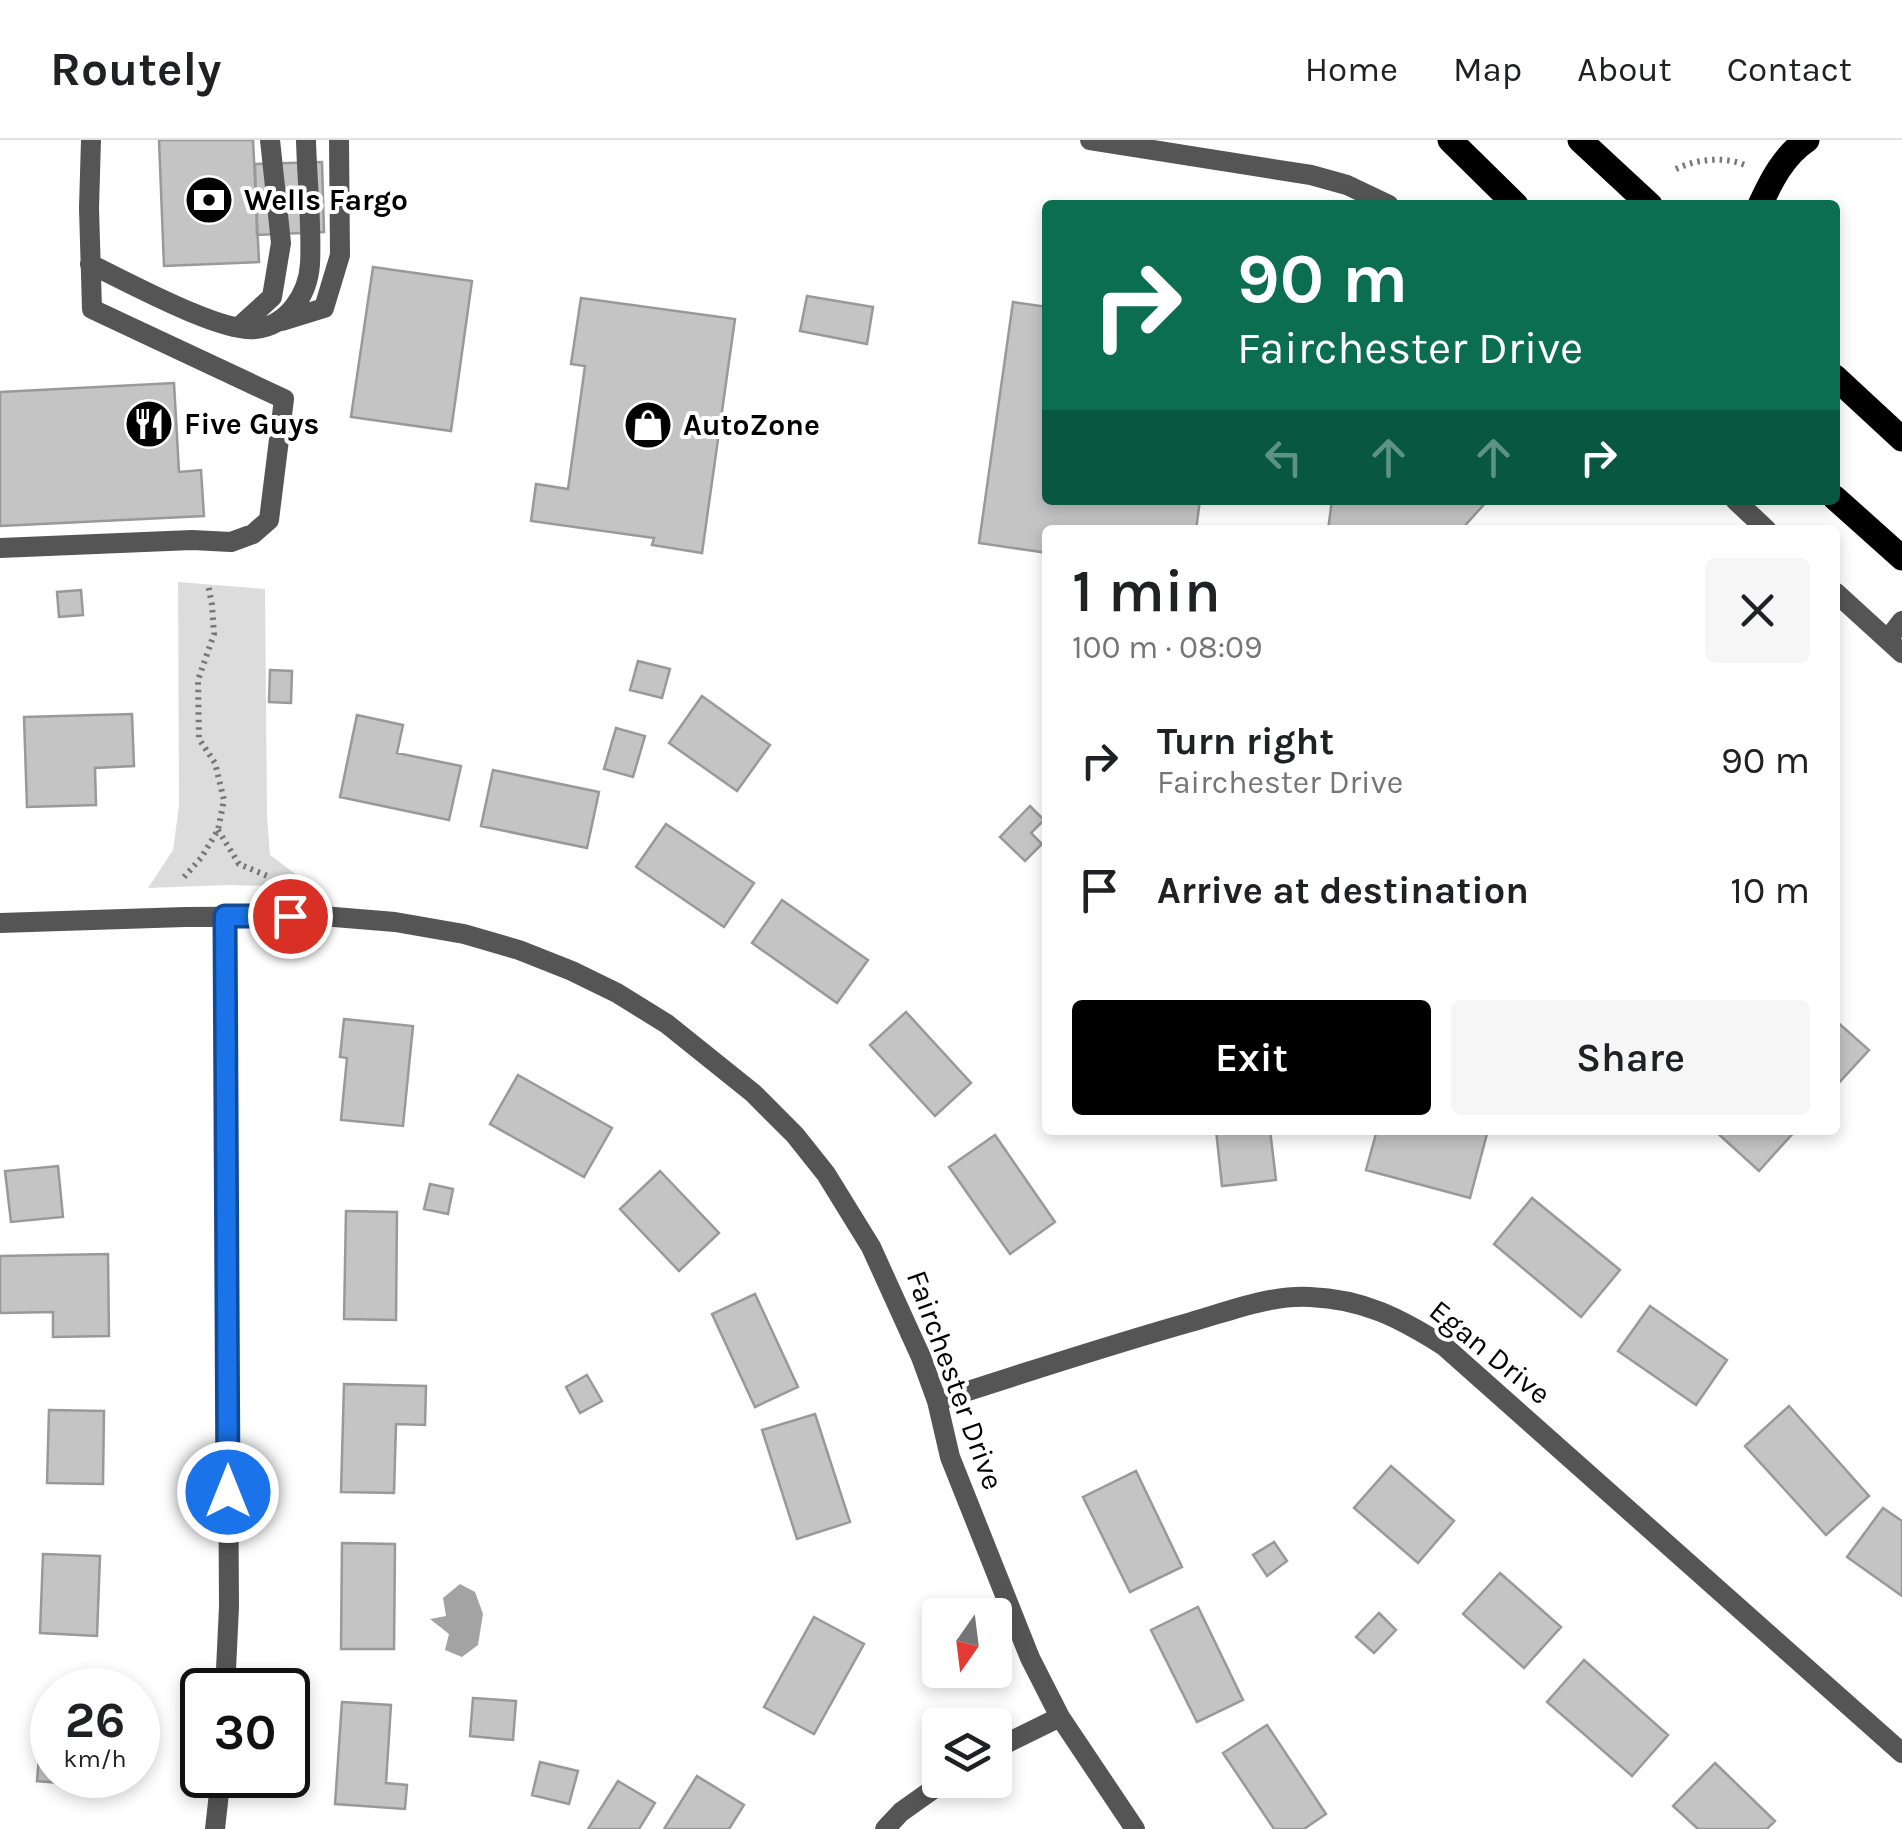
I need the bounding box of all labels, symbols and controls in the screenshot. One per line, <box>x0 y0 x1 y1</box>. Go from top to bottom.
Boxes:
text: Routely <box>50 41 221 97</box>
text: Home <box>1305 49 1398 90</box>
text: Map <box>1453 49 1522 90</box>
text: About <box>1577 49 1672 90</box>
text: Contact <box>1727 49 1852 90</box>
bank icon: Wells Fargo <box>183 174 235 226</box>
place label: Wells Fargo <box>244 182 408 218</box>
text: 90 m <box>1237 238 1408 320</box>
icon: right <box>1072 240 1202 370</box>
text: Fairchester Drive <box>1237 322 1583 374</box>
restaurant icon: Five Guys <box>123 398 175 450</box>
shop icon: AutoZone <box>622 399 674 451</box>
place label: Five Guys <box>184 406 319 442</box>
place label: AutoZone <box>683 407 820 443</box>
icon: left <box>1256 430 1311 485</box>
icon: ahead <box>1361 430 1416 485</box>
icon: ahead <box>1466 430 1521 485</box>
icon: right <box>1571 430 1626 485</box>
text: 1 min <box>1072 556 1221 626</box>
button: close <box>1705 558 1810 663</box>
text: 100 m · 08:09 <box>1072 629 1263 666</box>
text: Turn right <box>1157 719 1334 764</box>
icon: right <box>1072 733 1127 788</box>
text: 90 m <box>1721 738 1810 783</box>
text: Fairchester Drive <box>1157 764 1403 801</box>
icon: arrive <box>1072 863 1127 918</box>
text: Arrive at destination <box>1157 868 1529 913</box>
text: 10 m <box>1730 868 1810 913</box>
pin <box>248 874 333 959</box>
icon: arrive <box>263 889 318 944</box>
button: Exit <box>1072 1000 1431 1115</box>
button: Share <box>1451 1000 1810 1115</box>
street label: Fairchester Drive <box>899 1265 1011 1495</box>
street label: Egan Drive <box>1422 1292 1558 1412</box>
position arrow <box>176 1440 280 1544</box>
north arrow <box>922 1598 1012 1688</box>
map controls <box>922 1598 1012 1798</box>
speed limit sign: 30 <box>180 1668 310 1798</box>
text: 26 <box>65 1691 125 1750</box>
button: layers <box>922 1708 1012 1798</box>
text: km/h <box>63 1744 127 1773</box>

